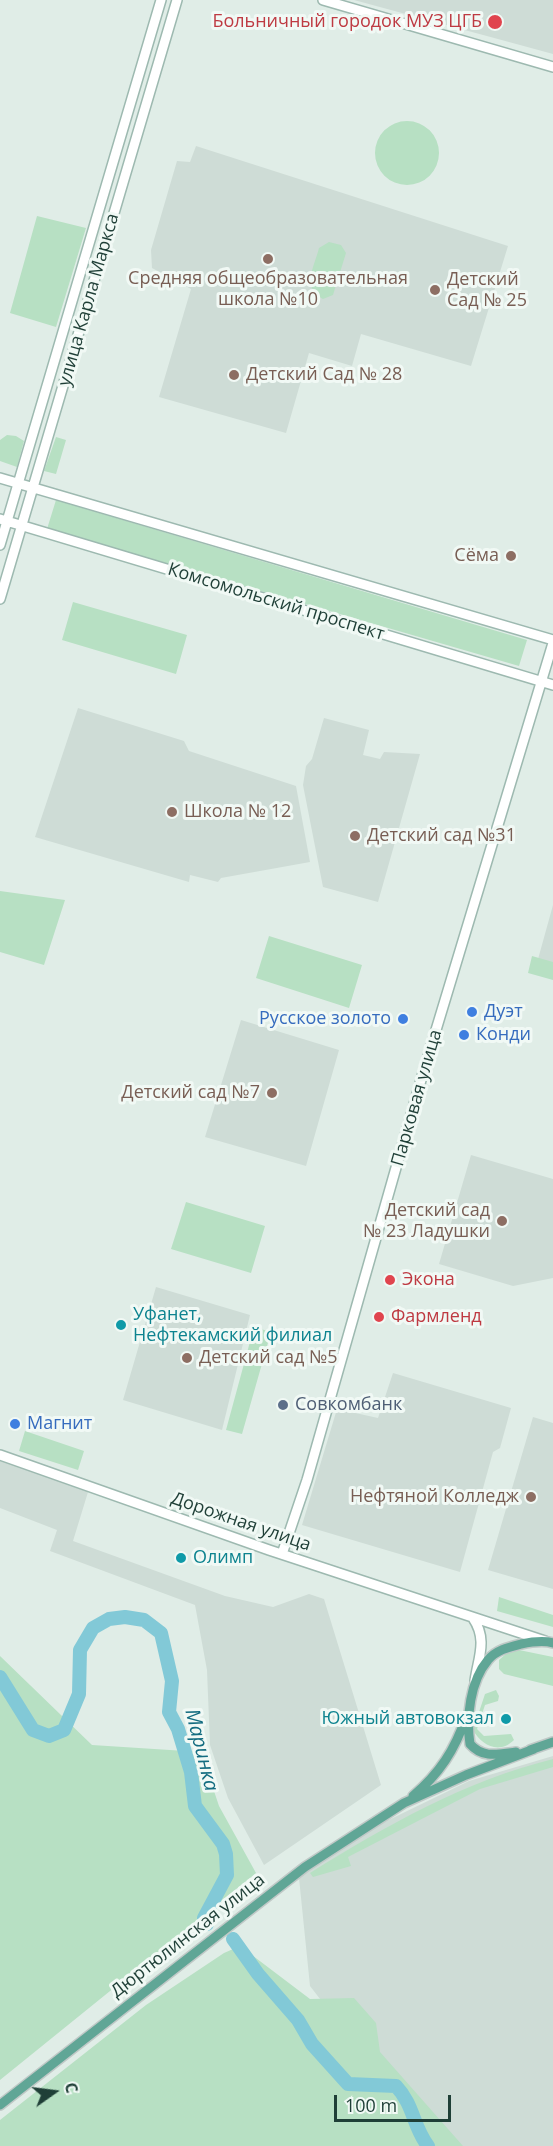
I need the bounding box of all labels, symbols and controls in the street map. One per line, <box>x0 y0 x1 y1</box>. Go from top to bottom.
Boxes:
place label: Больничный городок МУЗ ЦГБ <box>212 11 482 33</box>
marker: Больничный городок МУЗ ЦГБ <box>486 13 504 31</box>
street label: улица Карла Маркса <box>54 211 124 389</box>
marker: Средняя общеобразовательная школа №10 <box>261 252 275 266</box>
place label: Средняя общеобразовательная школа №10 <box>128 268 408 310</box>
place label: Детский Сад № 25 <box>447 269 527 312</box>
marker: Детский Сад № 25 <box>428 283 442 297</box>
place label: Детский Сад № 28 <box>246 364 402 386</box>
marker: Детский Сад № 28 <box>227 368 241 382</box>
place label: Сёма <box>454 545 499 567</box>
marker: Сёма <box>504 549 518 563</box>
street label: Комсомольский проспект <box>165 559 387 645</box>
place label: Школа № 12 <box>184 801 291 823</box>
marker: Школа № 12 <box>165 805 179 819</box>
place label: Детский сад №31 <box>367 825 516 847</box>
marker: Детский сад №31 <box>348 829 362 843</box>
place label: Дуэт <box>484 1001 523 1023</box>
marker: Дуэт <box>465 1005 479 1019</box>
place label: Русское золото <box>259 1008 391 1030</box>
marker: Русское золото <box>396 1012 410 1026</box>
place label: Конди <box>476 1024 531 1046</box>
street label: Парковая улица <box>387 1027 447 1169</box>
marker: Конди <box>457 1028 471 1042</box>
place label: Детский сад №7 <box>121 1082 260 1104</box>
marker: Детский сад №7 <box>265 1086 279 1100</box>
place label: Детский сад № 23 Ладушки <box>363 1200 490 1242</box>
marker: Детский сад № 23 Ладушки <box>495 1214 509 1228</box>
place label: Экона <box>402 1269 455 1291</box>
marker: Экона <box>383 1273 397 1287</box>
place label: Уфанет, Нефтекамский филиал <box>133 1304 332 1346</box>
place label: Фармленд <box>391 1306 482 1328</box>
marker: Фармленд <box>372 1310 386 1324</box>
marker: Уфанет, Нефтекамский филиал <box>114 1318 128 1332</box>
place label: Детский сад №5 <box>199 1347 338 1369</box>
marker: Детский сад №5 <box>180 1351 194 1365</box>
place label: Совкомбанк <box>295 1394 402 1416</box>
marker: Совкомбанк <box>276 1398 290 1412</box>
place label: Магнит <box>27 1413 92 1435</box>
marker: Магнит <box>8 1417 22 1431</box>
place label: Нефтяной Колледж <box>350 1486 519 1508</box>
street label: Дорожная улица <box>168 1488 314 1556</box>
marker: Нефтяной Колледж <box>524 1490 538 1504</box>
place label: Олимп <box>193 1547 253 1569</box>
marker: Олимп <box>174 1551 188 1565</box>
water label: Маринка <box>179 1706 223 1794</box>
place label: Южный автовокзал <box>321 1708 494 1730</box>
marker: Южный автовокзал <box>499 1712 513 1726</box>
street label: Дюртюлинская улица <box>107 1869 269 2003</box>
north arrow <box>24 2062 84 2122</box>
text: С <box>60 2080 83 2095</box>
scale bar <box>337 2083 454 2121</box>
text: 100 m <box>345 2093 397 2117</box>

